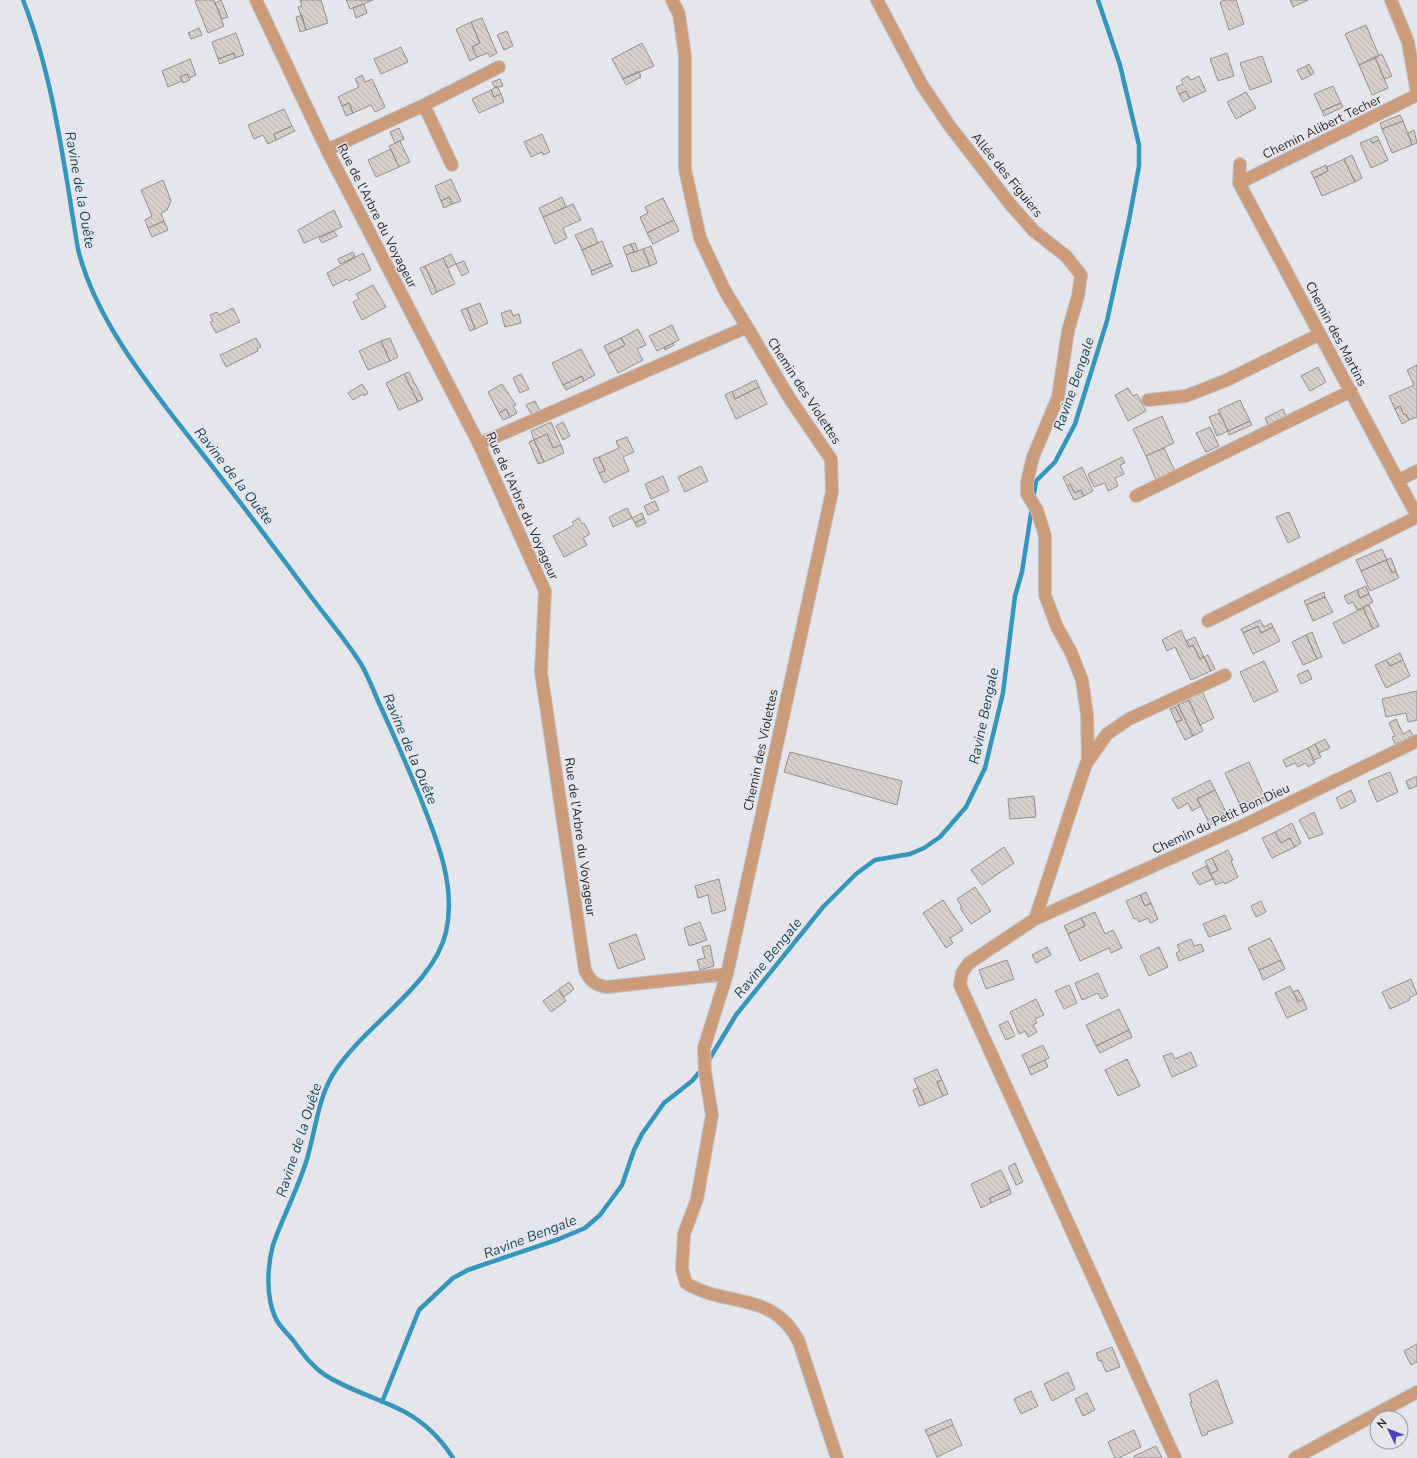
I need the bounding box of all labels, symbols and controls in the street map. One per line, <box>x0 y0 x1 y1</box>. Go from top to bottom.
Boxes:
street label: Chemin Alibert Techer <box>1259 90 1385 164</box>
street label: Allée des Figuiers <box>967 129 1047 221</box>
water label: Ravine de la Ouête <box>60 130 100 251</box>
street label: Rue de l'Arbre du Voyageur <box>333 140 422 292</box>
street label: Chemin des Martins <box>1301 278 1371 390</box>
street label: Chemin des Violettes <box>763 334 845 448</box>
water label: Ravine Bengale <box>1049 334 1099 433</box>
water label: Ravine de la Ouête <box>190 423 278 529</box>
street label: Rue de l'Arbre du Voyageur <box>481 429 563 583</box>
water label: Ravine Bengale <box>965 665 1004 766</box>
street label: Chemin des Violettes <box>739 688 783 812</box>
water label: Ravine de la Ouête <box>378 691 442 808</box>
street label: Rue de l'Arbre du Voyageur <box>560 756 600 918</box>
street label: Chemin du Petit Bon Dieu <box>1149 779 1293 859</box>
water label: Ravine Bengale <box>730 913 807 1002</box>
water label: Ravine de la Ouête <box>272 1080 327 1199</box>
water label: Ravine Bengale <box>481 1210 580 1263</box>
north arrow <box>1369 1410 1409 1450</box>
text: N <box>1374 1415 1390 1432</box>

